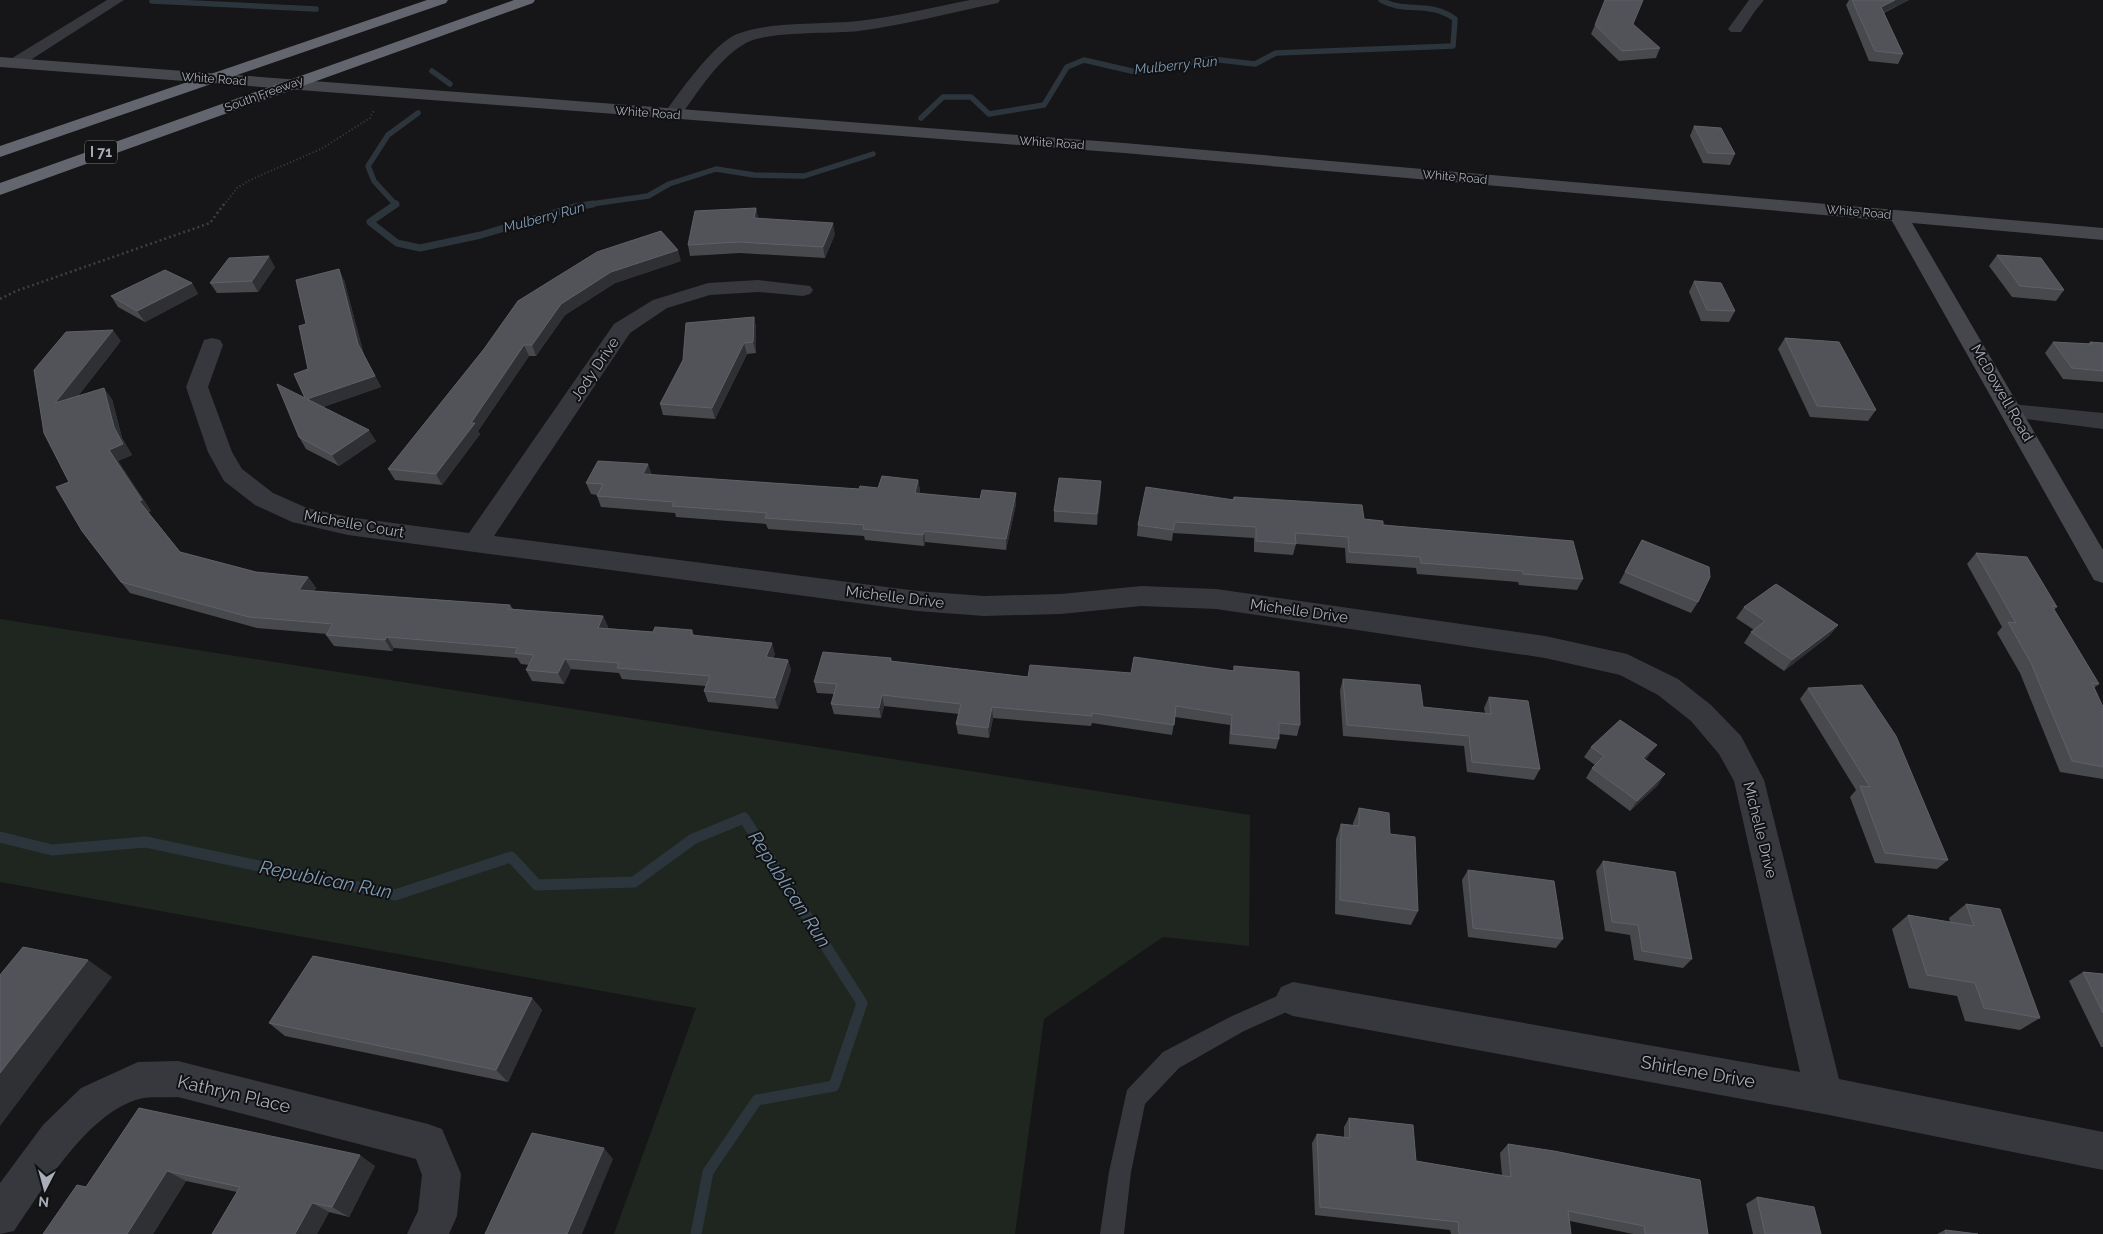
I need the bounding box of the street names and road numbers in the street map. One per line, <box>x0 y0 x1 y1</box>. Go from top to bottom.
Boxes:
street label: White Road <box>181 70 247 88</box>
street label: South Freeway <box>223 73 306 115</box>
street label: White Road <box>615 104 681 122</box>
street label: White Road <box>1019 134 1085 152</box>
road number: I 71 <box>85 140 117 163</box>
street label: White Road <box>1422 167 1488 187</box>
street label: White Road <box>1826 202 1892 222</box>
street label: Jody Drive <box>567 334 623 404</box>
street label: McDowell Road <box>1967 341 2037 445</box>
street label: Michelle Court <box>302 506 406 542</box>
street label: Michelle Drive <box>845 582 945 612</box>
street label: Michelle Drive <box>1249 595 1349 627</box>
street label: Michelle Drive <box>1739 780 1781 880</box>
street label: Shirlene Drive <box>1639 1051 1757 1092</box>
street label: Kathryn Place <box>176 1070 293 1117</box>

